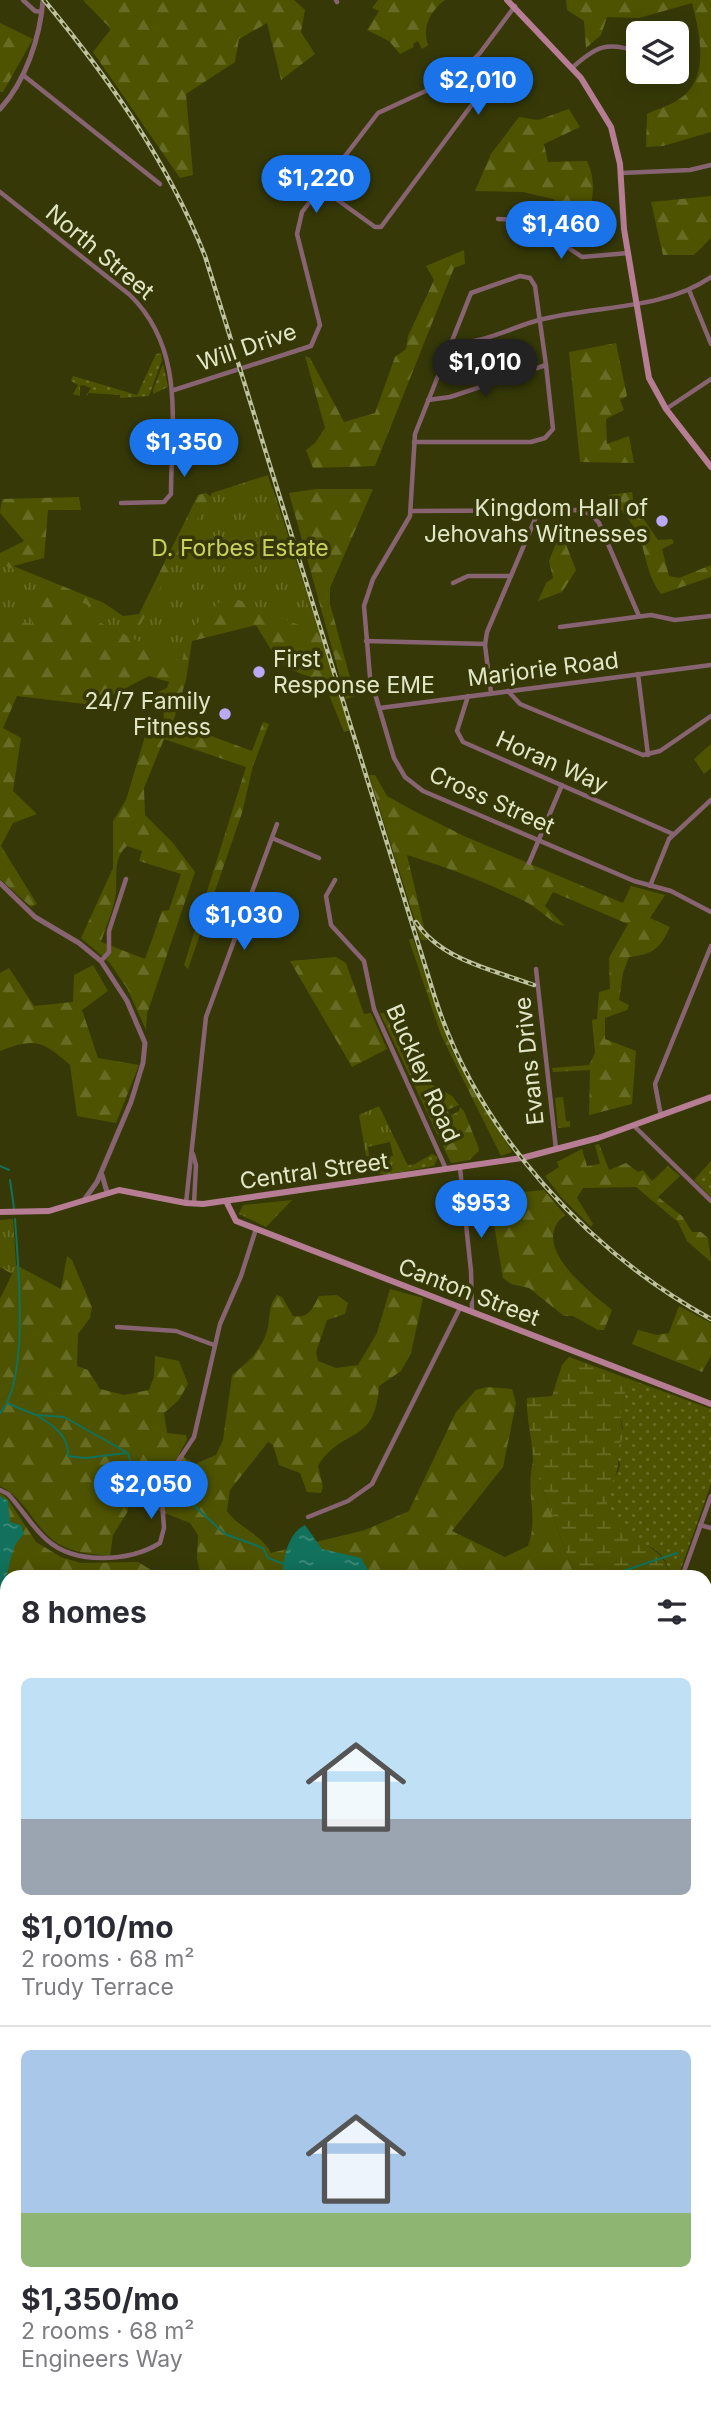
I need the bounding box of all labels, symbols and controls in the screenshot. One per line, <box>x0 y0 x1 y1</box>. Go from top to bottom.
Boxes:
map controls <box>626 21 689 84</box>
button: layers <box>626 21 689 84</box>
pin: $2,010 <box>421 58 535 117</box>
text: $2,010 <box>439 66 517 94</box>
pin: $1,220 <box>259 156 373 215</box>
text: $1,220 <box>277 164 355 192</box>
street label: North Street <box>40 199 160 306</box>
pin: $1,460 <box>504 202 618 261</box>
text: $1,460 <box>522 210 600 238</box>
street label: Will Drive <box>194 317 300 377</box>
pin: $1,010 <box>428 340 542 399</box>
text: $1,010 <box>449 348 521 376</box>
pin: $1,350 <box>127 420 241 479</box>
text: $1,350 <box>145 428 223 456</box>
place label: Kingdom Hall of Jehovahs Witnesses <box>424 494 648 548</box>
marker: Kingdom Hall of Jehovahs Witnesses <box>654 513 670 529</box>
park label: D. Forbes Estate <box>151 534 329 562</box>
place label: First Response EME <box>273 645 435 699</box>
street label: Marjorie Road <box>466 646 620 692</box>
marker: First Response EME <box>251 664 267 680</box>
place label: 24/7 Family Fitness <box>84 687 211 741</box>
marker: 24/7 Family Fitness <box>217 706 233 722</box>
street label: Horan Way <box>492 725 612 799</box>
street label: Cross Street <box>425 760 560 840</box>
pin: $1,030 <box>187 892 301 952</box>
text: $1,030 <box>205 901 283 929</box>
street label: Evans Drive <box>508 995 550 1127</box>
street label: Buckley Road <box>380 1000 466 1146</box>
street label: Central Street <box>238 1147 391 1195</box>
pin: $953 <box>440 1180 522 1240</box>
text: $953 <box>451 1189 511 1217</box>
street label: Canton Street <box>394 1252 544 1332</box>
pin: $2,050 <box>94 1462 208 1521</box>
text: $2,050 <box>110 1470 192 1498</box>
icon: filters <box>653 1593 691 1631</box>
text: 8 homes <box>21 1594 147 1630</box>
icon: home <box>293 1724 419 1850</box>
text: $1,010/mo <box>21 1909 174 1945</box>
text: 2 rooms · 68 m² <box>21 1945 194 1973</box>
text: Trudy Terrace <box>21 1973 174 2001</box>
icon: home <box>293 2096 419 2222</box>
text: $1,350/mo <box>21 2281 179 2317</box>
text: 2 rooms · 68 m² <box>21 2317 194 2345</box>
text: Engineers Way <box>21 2345 183 2373</box>

